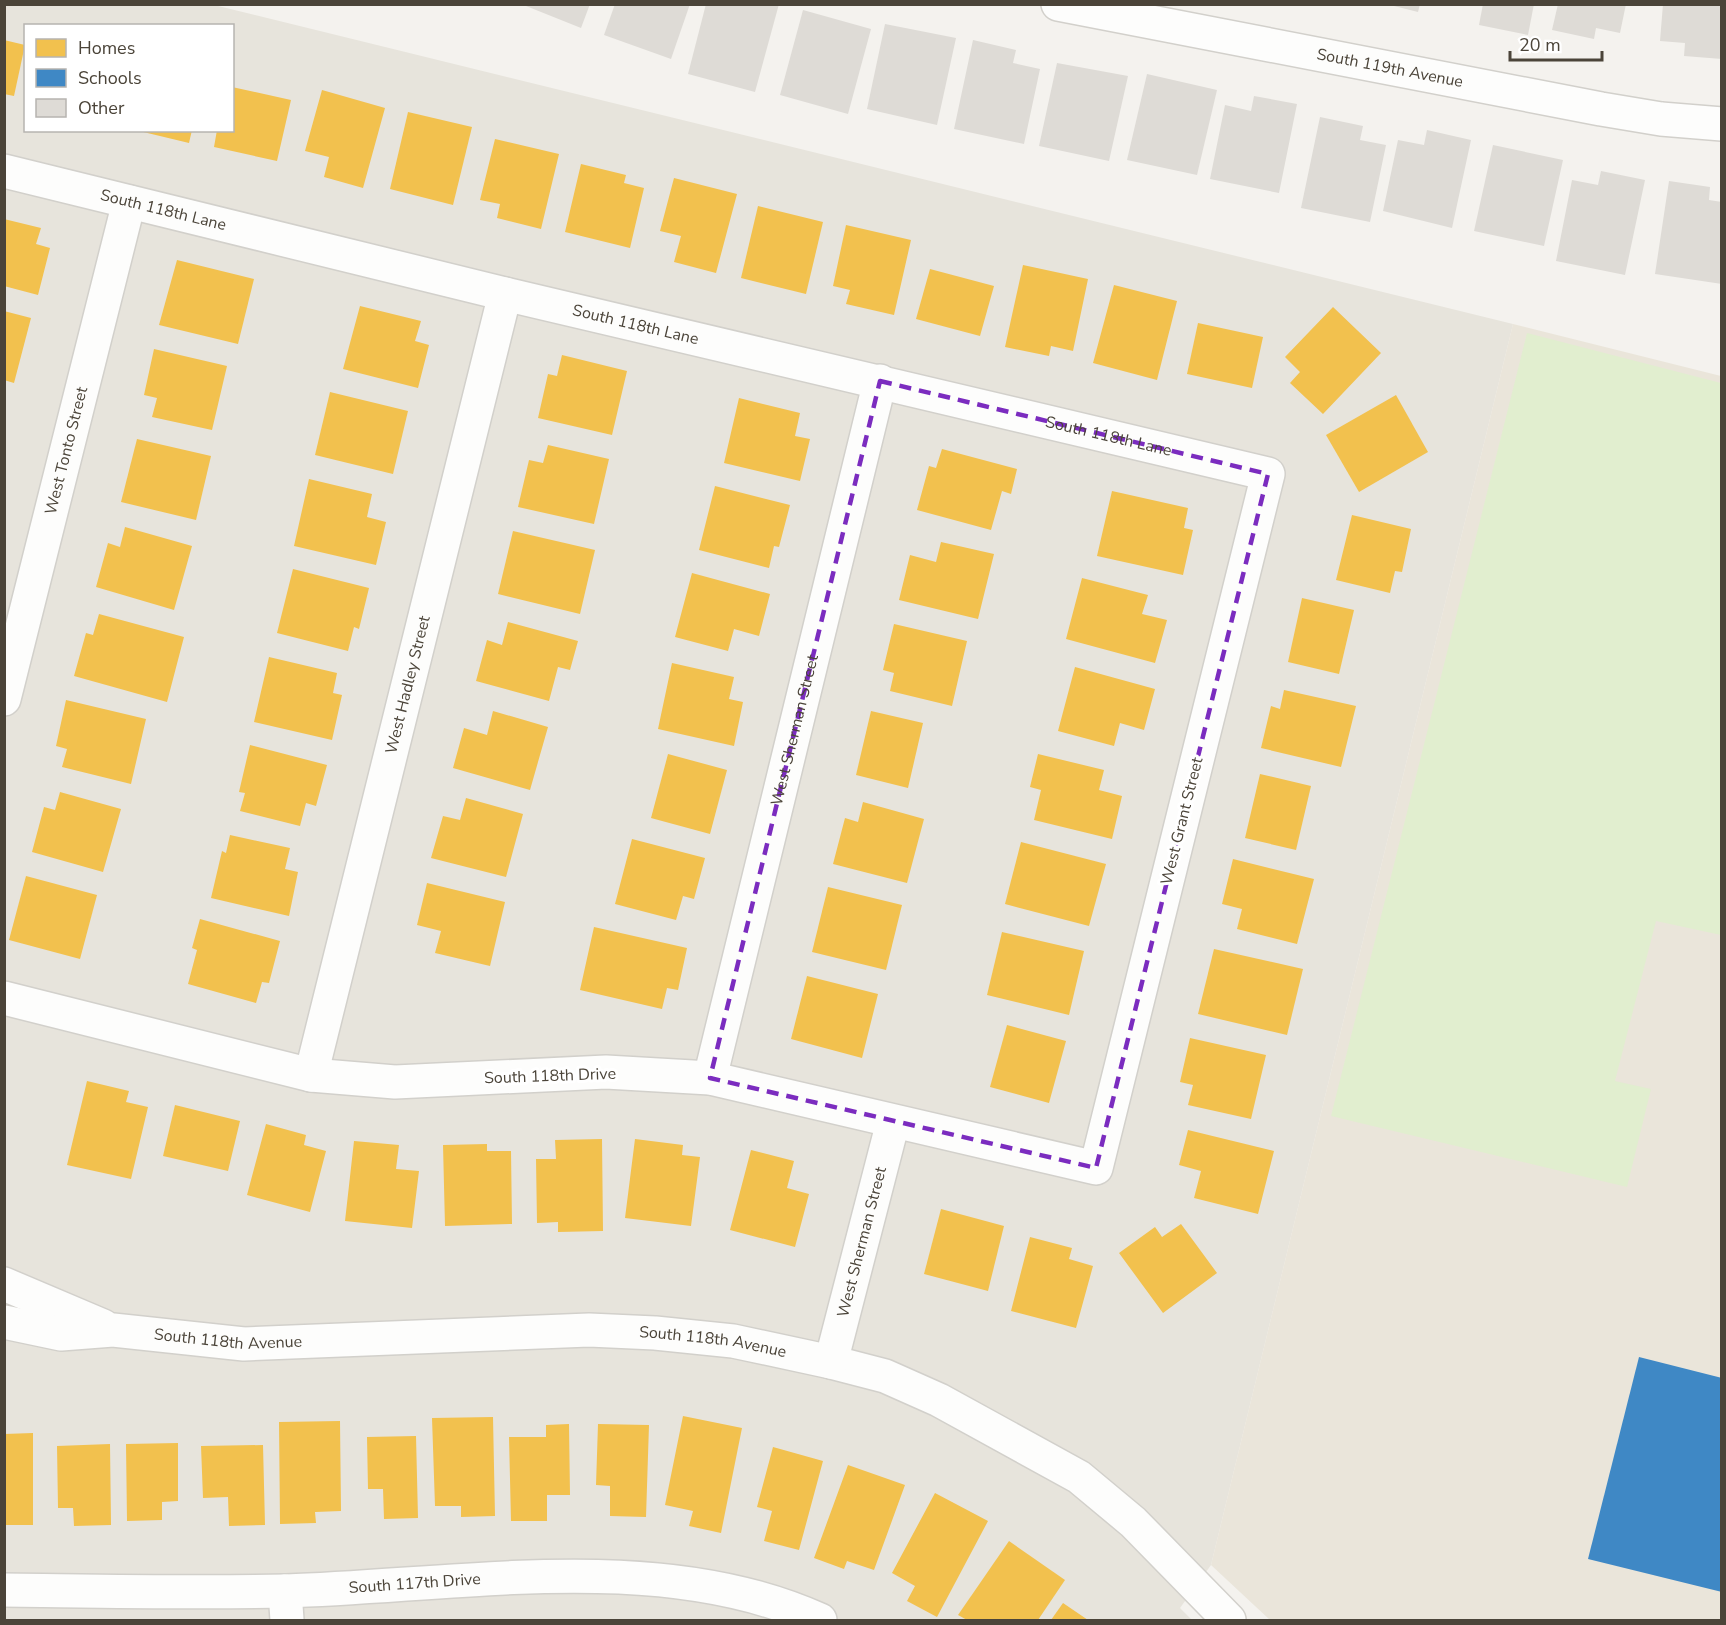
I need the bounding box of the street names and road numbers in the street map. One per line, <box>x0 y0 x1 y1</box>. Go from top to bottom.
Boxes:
street label: South 119th Avenue <box>1315 43 1465 93</box>
street label: South 118th Lane <box>98 184 229 236</box>
street label: South 118th Lane <box>570 299 701 350</box>
street label: West Tonto Street <box>40 384 93 517</box>
street label: South 118th Lane <box>1043 411 1174 462</box>
street label: West Hadley Street <box>380 613 436 756</box>
street label: West Sherman Street <box>766 652 824 808</box>
street label: West Grant Street <box>1156 755 1209 887</box>
street label: South 118th Drive <box>484 1063 616 1089</box>
street label: West Sherman Street <box>832 1164 892 1320</box>
street label: South 118th Avenue <box>639 1321 789 1363</box>
street label: South 118th Avenue <box>153 1323 303 1355</box>
street label: South 117th Drive <box>348 1568 481 1599</box>

